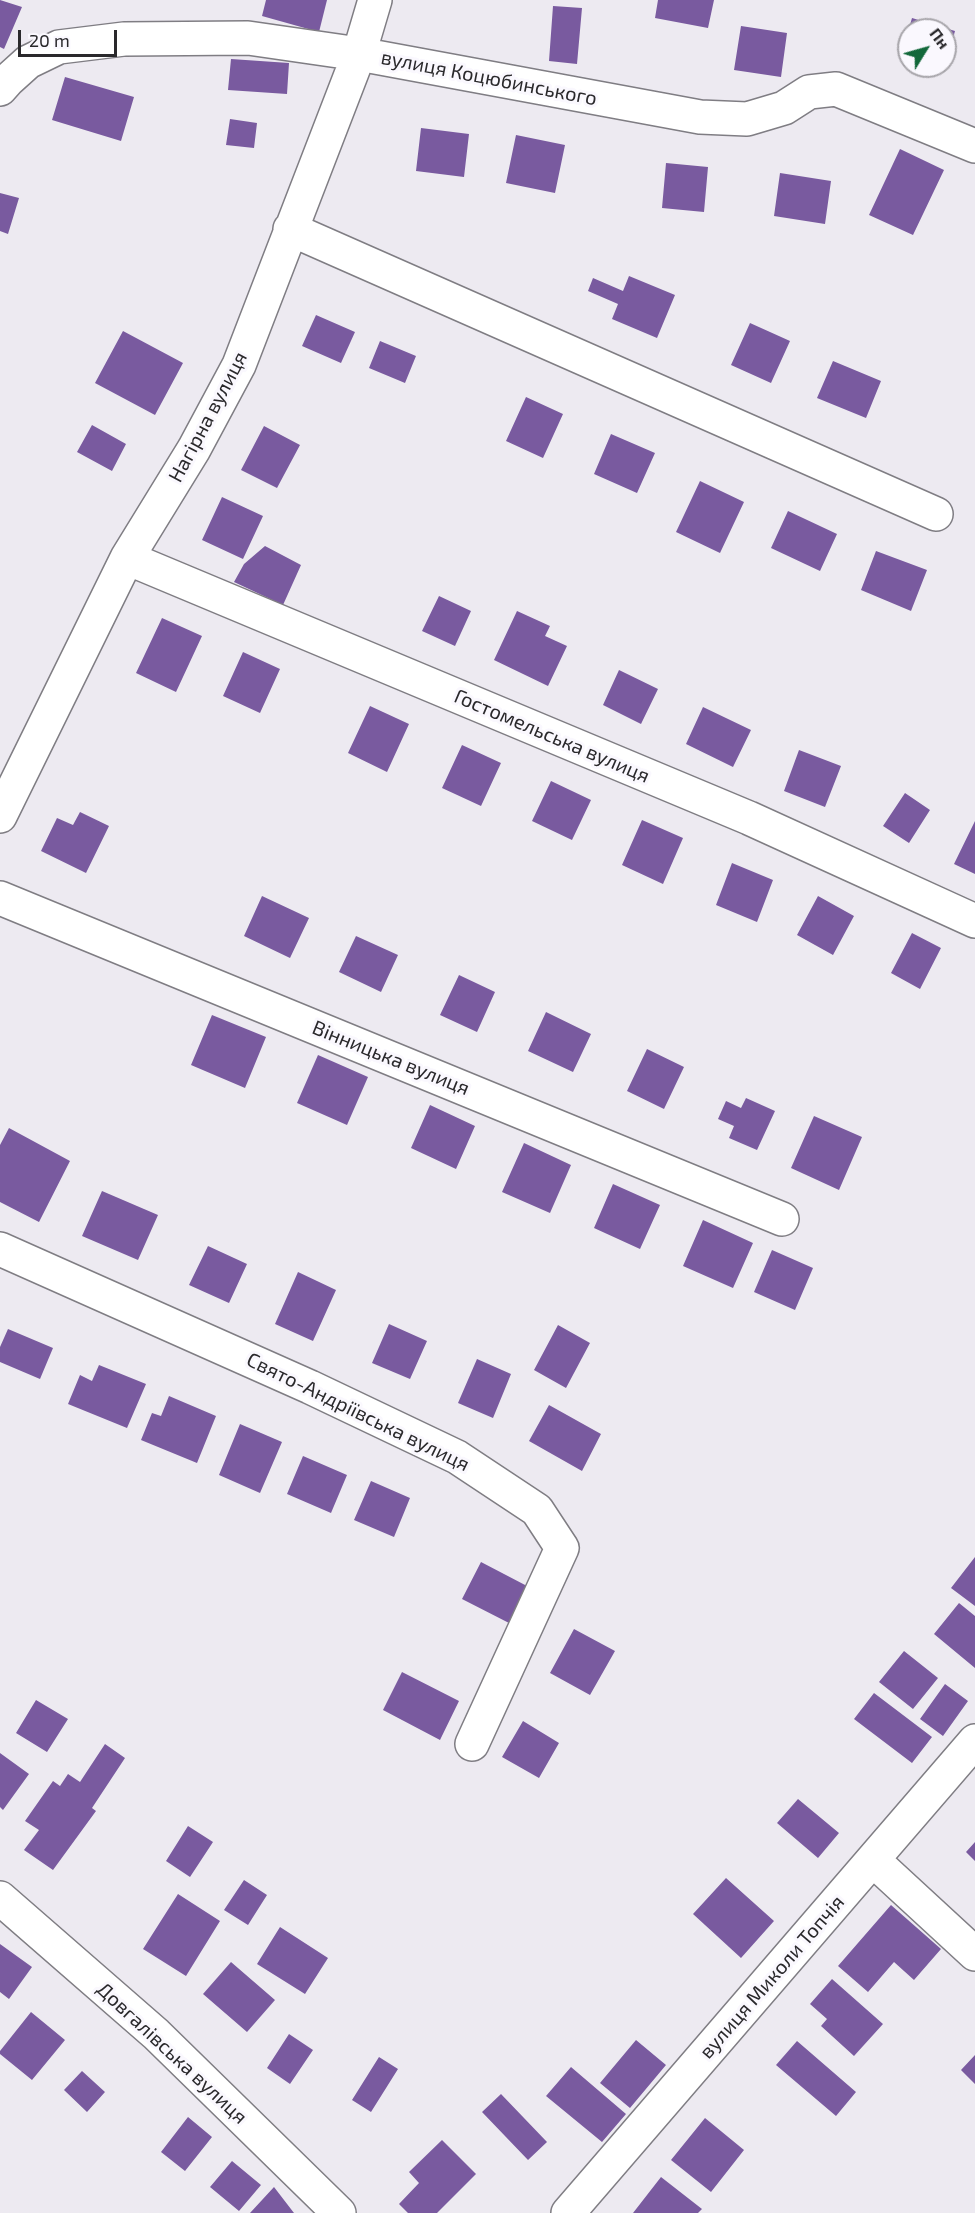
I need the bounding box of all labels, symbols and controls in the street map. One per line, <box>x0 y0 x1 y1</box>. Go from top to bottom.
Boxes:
scale bar <box>21 18 120 56</box>
north arrow <box>897 18 957 78</box>
text: Пн <box>926 24 954 52</box>
text: 20 m <box>29 29 70 51</box>
street label: вулиця Коцюбинського <box>379 45 599 111</box>
street label: Нагірна вулиця <box>164 348 252 486</box>
street label: Гостомельська вулиця <box>451 684 653 788</box>
street label: Вінницька вулиця <box>309 1016 473 1100</box>
street label: Свято-Андріївська вулиця <box>243 1348 473 1476</box>
street label: вулиця Миколи Топчія <box>695 1890 849 2064</box>
street label: Довгалівська вулиця <box>92 1977 252 2129</box>

